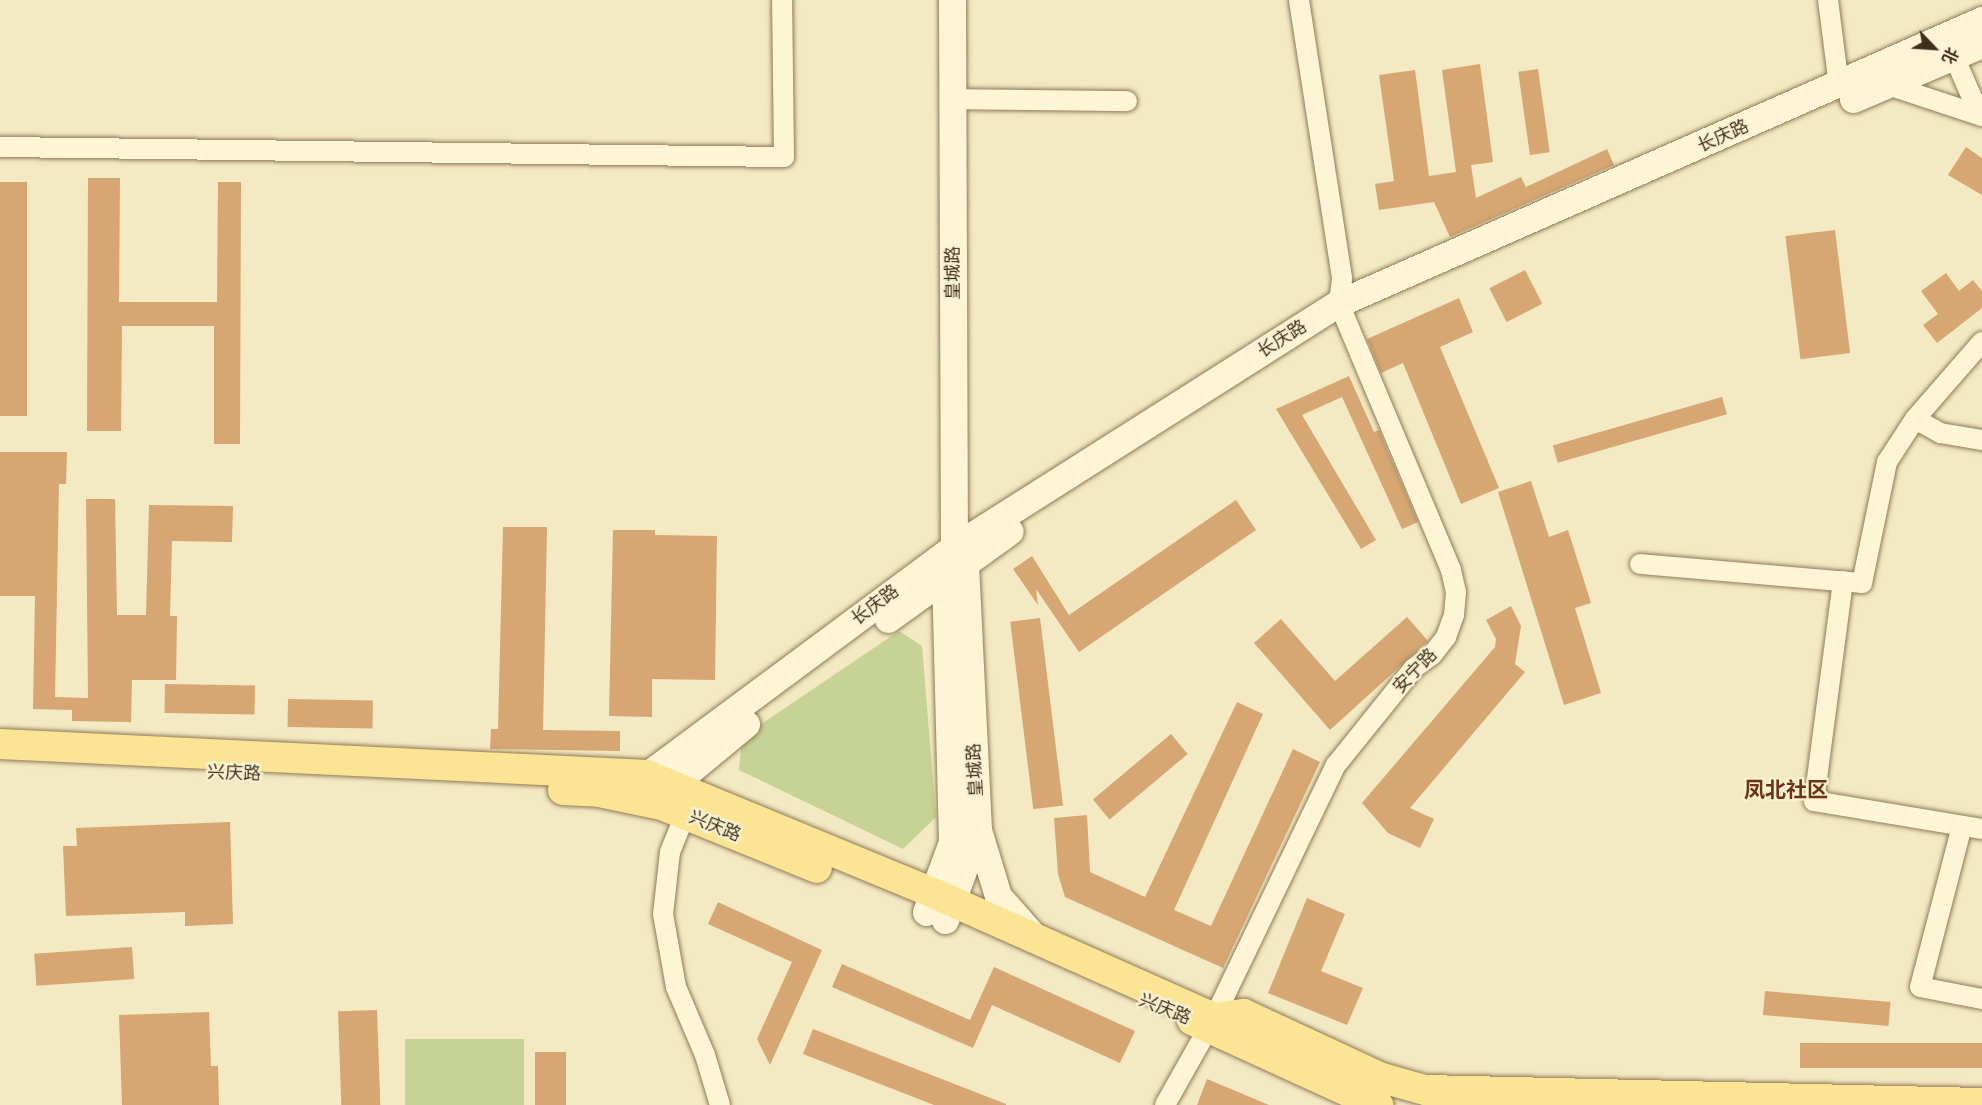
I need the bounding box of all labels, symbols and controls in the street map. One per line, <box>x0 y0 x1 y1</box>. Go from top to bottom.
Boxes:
north arrow <box>1904 18 1964 78</box>
text: 北 <box>1938 44 1963 67</box>
street label: 长庆路 <box>1694 115 1752 157</box>
street label: 皇城路 <box>942 246 964 300</box>
street label: 长庆路 <box>1253 316 1311 362</box>
street label: 长庆路 <box>847 580 903 630</box>
street label: 安宁路 <box>1388 644 1442 698</box>
street label: 皇城路 <box>963 742 987 798</box>
street label: 兴庆路 <box>207 761 261 785</box>
district label: 凤北社区 <box>1744 777 1828 803</box>
street label: 兴庆路 <box>686 806 744 846</box>
street label: 兴庆路 <box>1136 989 1194 1029</box>

